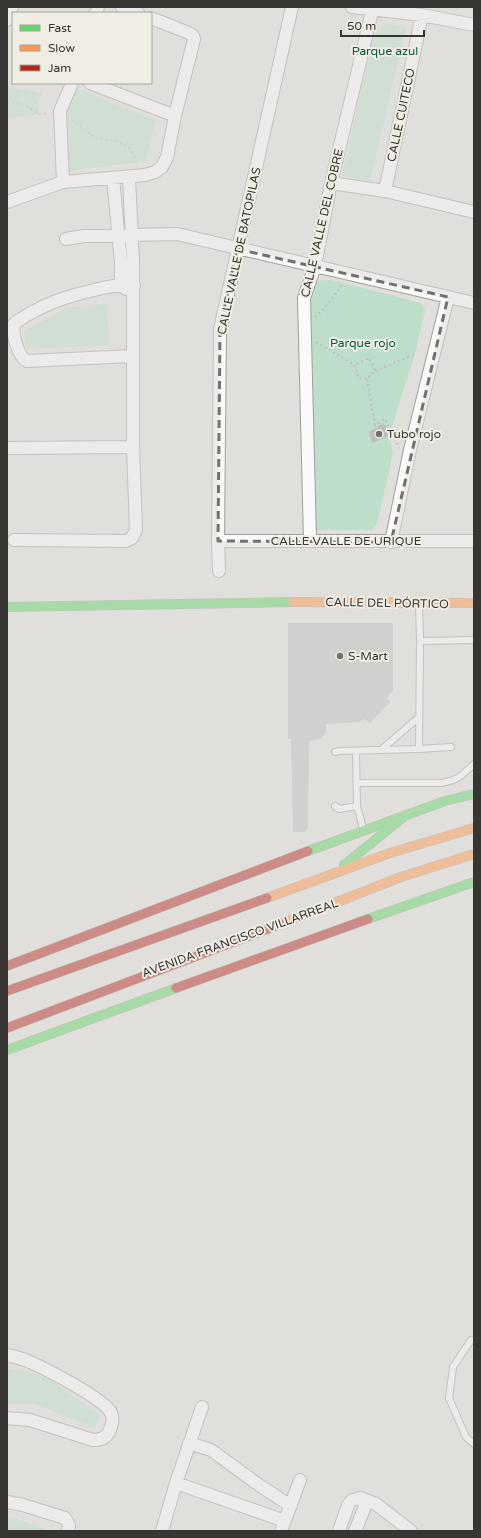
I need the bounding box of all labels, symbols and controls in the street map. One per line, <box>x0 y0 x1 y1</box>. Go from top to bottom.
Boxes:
legend <box>12 12 152 84</box>
scale bar <box>341 12 424 38</box>
text: 50 m <box>347 19 376 33</box>
text: Fast <box>48 21 72 35</box>
text: Slow <box>48 41 75 55</box>
park label: Parque azul <box>352 44 418 58</box>
text: Jam <box>48 61 71 75</box>
street label: CALLE CUITECO <box>384 67 418 163</box>
street label: CALLE VALLE DEL COBRE <box>298 147 346 299</box>
street label: CALLE VALLE DE BATOPILAS <box>214 166 264 336</box>
park label: Parque rojo <box>330 336 396 350</box>
place label: Tubo rojo <box>387 427 441 441</box>
marker: Tubo rojo <box>374 429 384 439</box>
street label: CALLE VALLE DE URIQUE <box>271 534 422 548</box>
street label: CALLE DEL PÓRTICO <box>325 595 449 611</box>
place label: S-Mart <box>348 649 388 663</box>
marker: S-Mart <box>335 651 345 661</box>
street label: AVENIDA FRANCISCO VILLARREAL <box>140 896 340 980</box>

